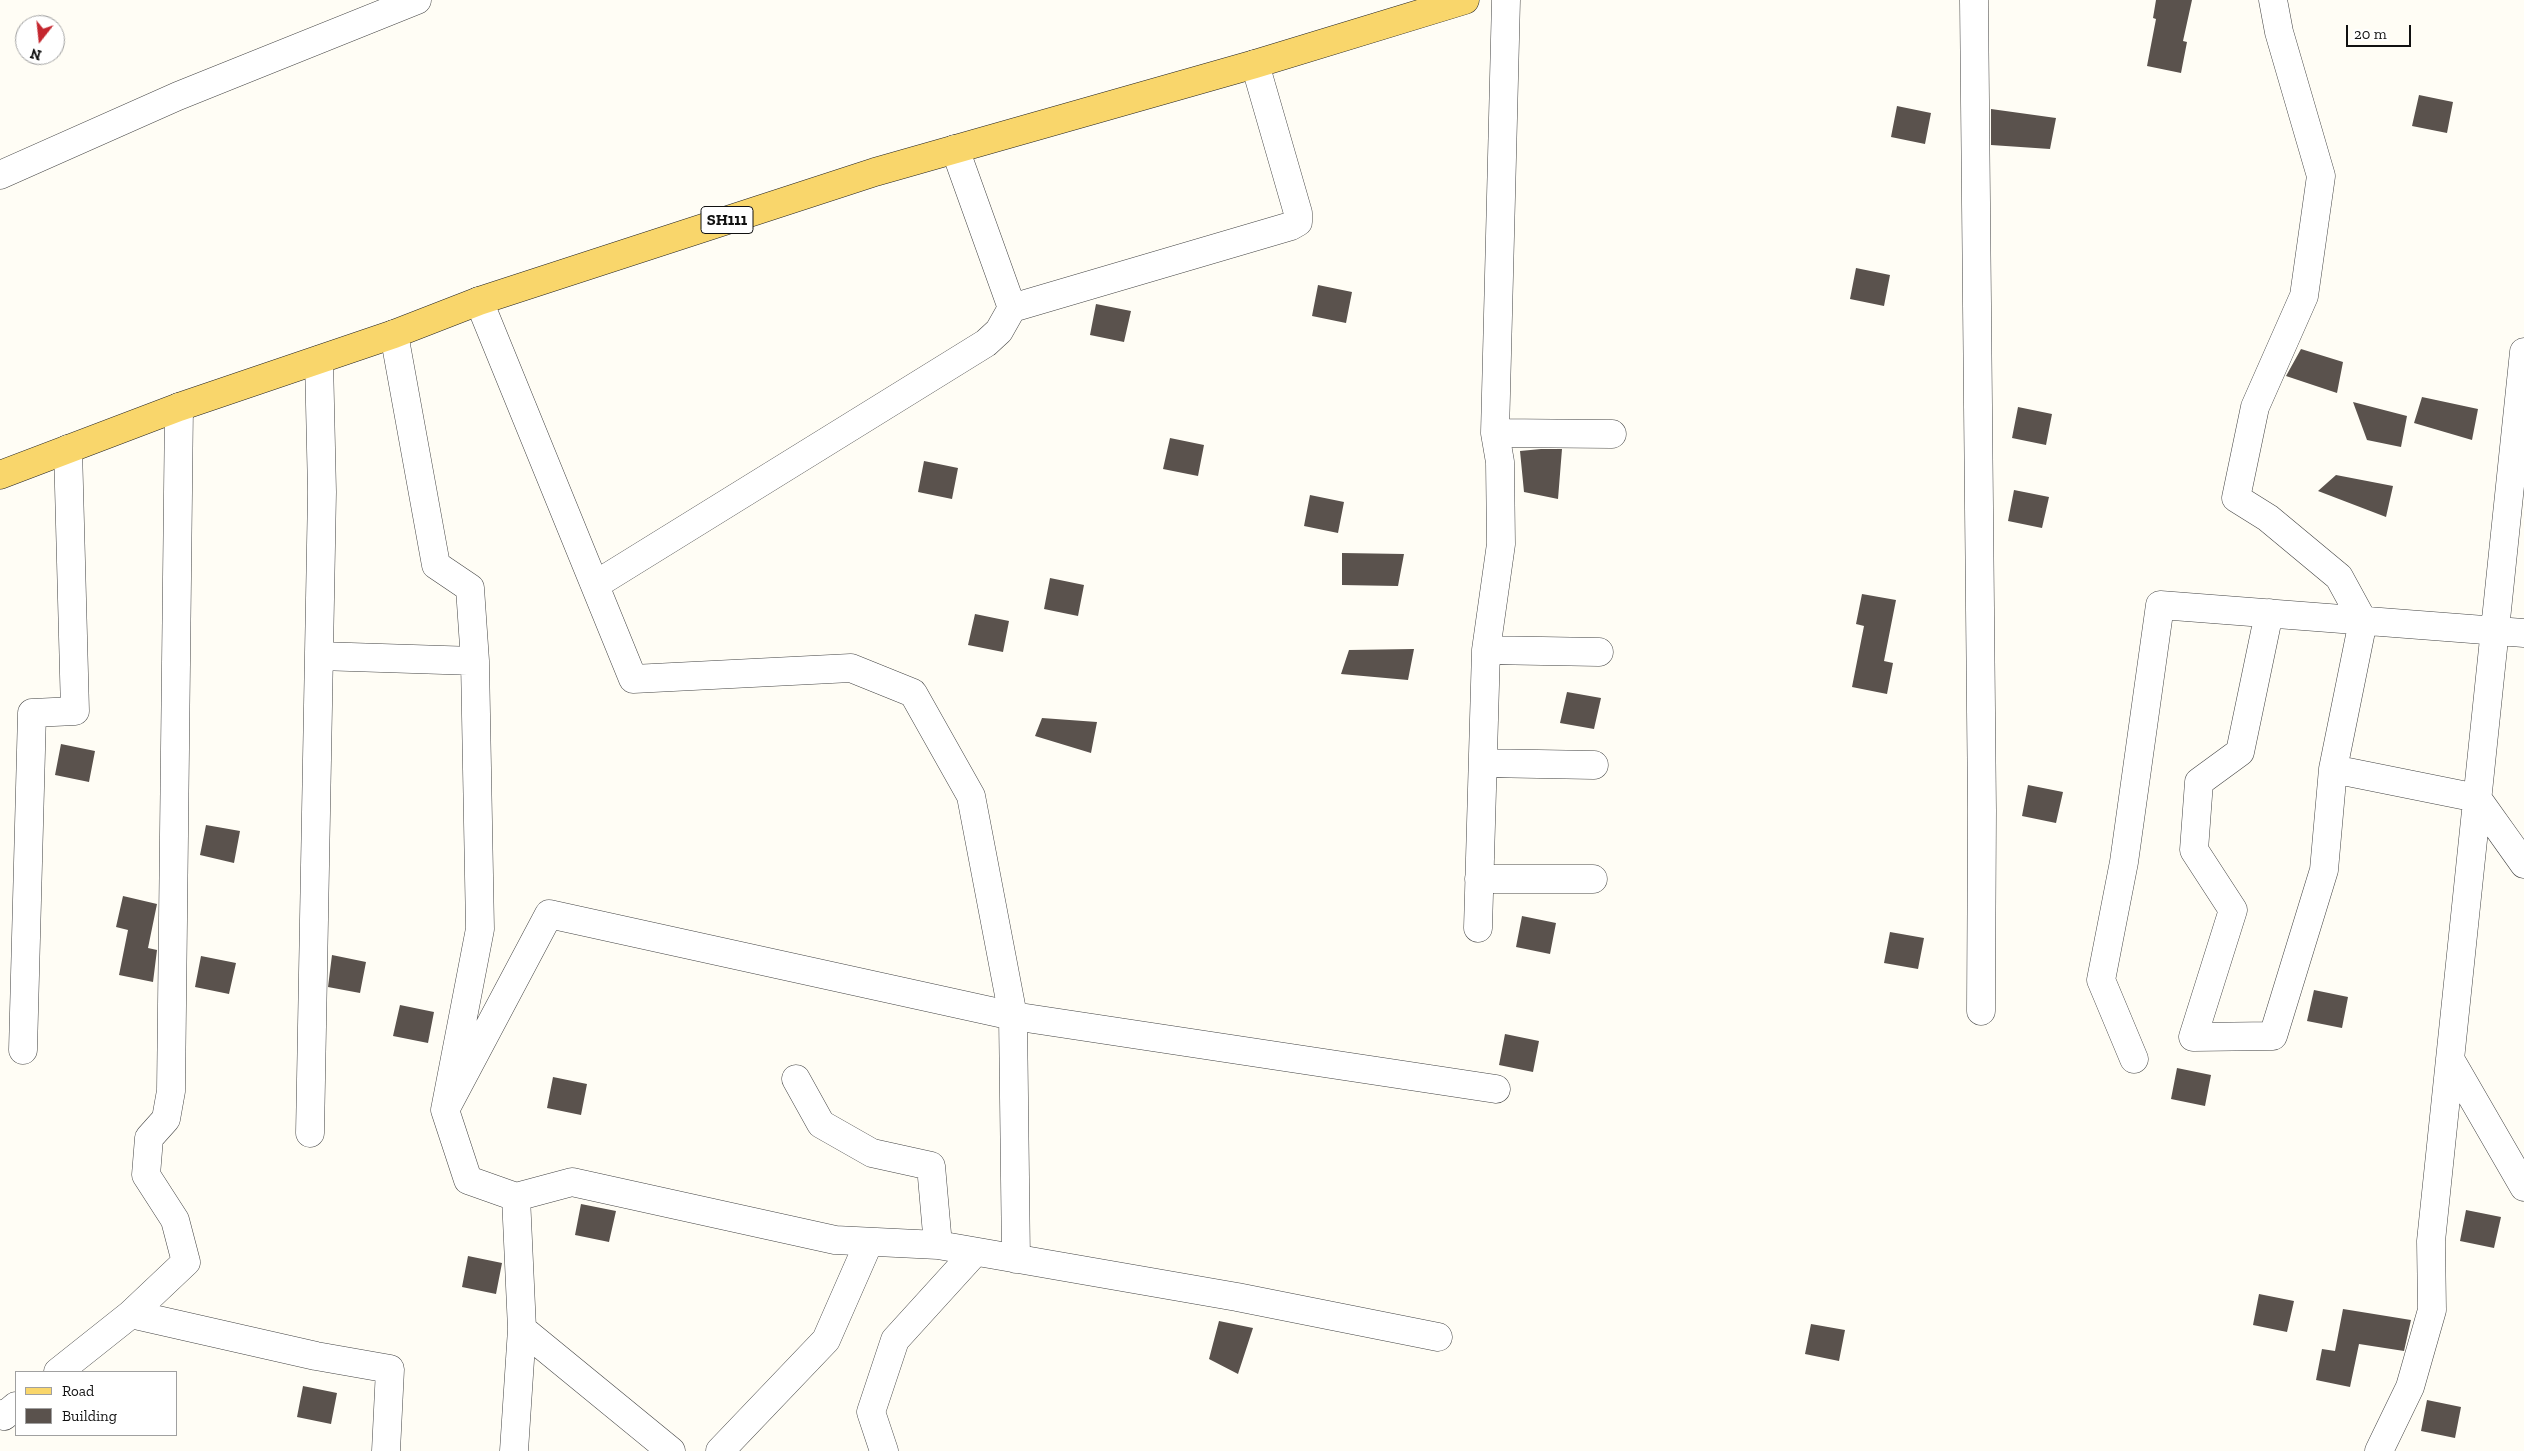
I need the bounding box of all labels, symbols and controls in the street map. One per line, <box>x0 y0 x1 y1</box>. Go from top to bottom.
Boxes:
north arrow <box>15 15 65 65</box>
scale bar <box>2349 15 2414 47</box>
text: 20 m <box>2354 25 2387 43</box>
text: N <box>29 44 43 64</box>
road number: SH111 <box>701 206 753 234</box>
legend <box>15 1371 178 1436</box>
text: Road <box>62 1382 94 1400</box>
text: Building <box>62 1407 117 1425</box>

